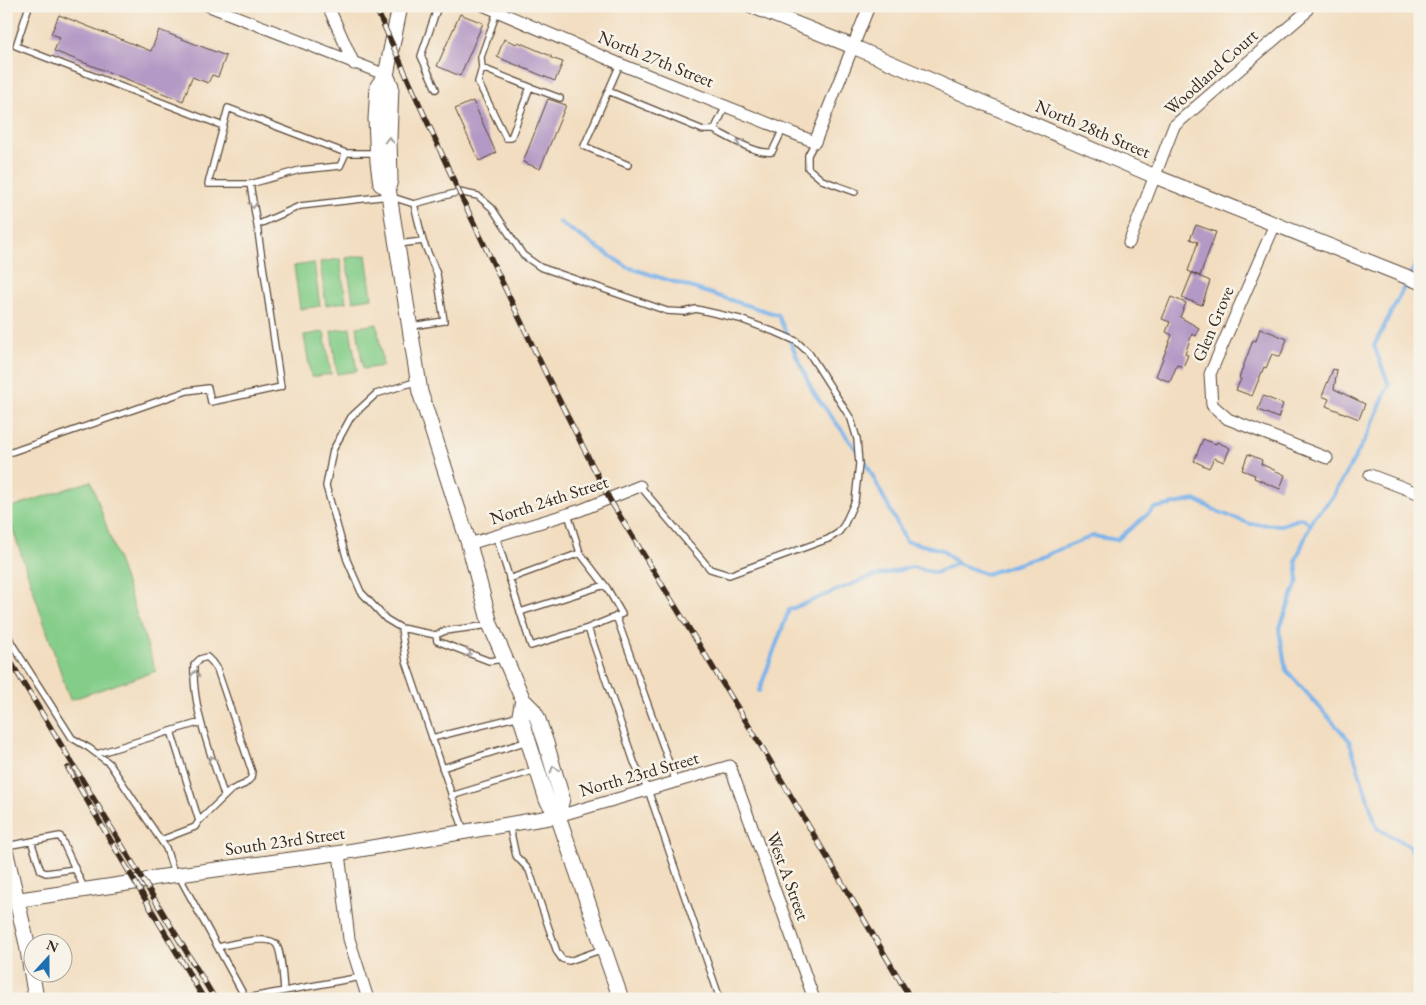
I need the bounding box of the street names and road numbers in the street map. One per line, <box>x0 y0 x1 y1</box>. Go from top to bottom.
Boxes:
street label: Woodland Court <box>1159 23 1263 120</box>
street label: North 27th Street <box>595 25 718 92</box>
street label: North 28th Street <box>1032 94 1155 163</box>
street label: Glen Grove <box>1186 283 1239 365</box>
street label: North 24th Street <box>487 469 611 529</box>
street label: North 23rd Street <box>576 745 702 802</box>
street label: South 23rd Street <box>223 821 347 860</box>
street label: West A Street <box>762 828 815 923</box>

